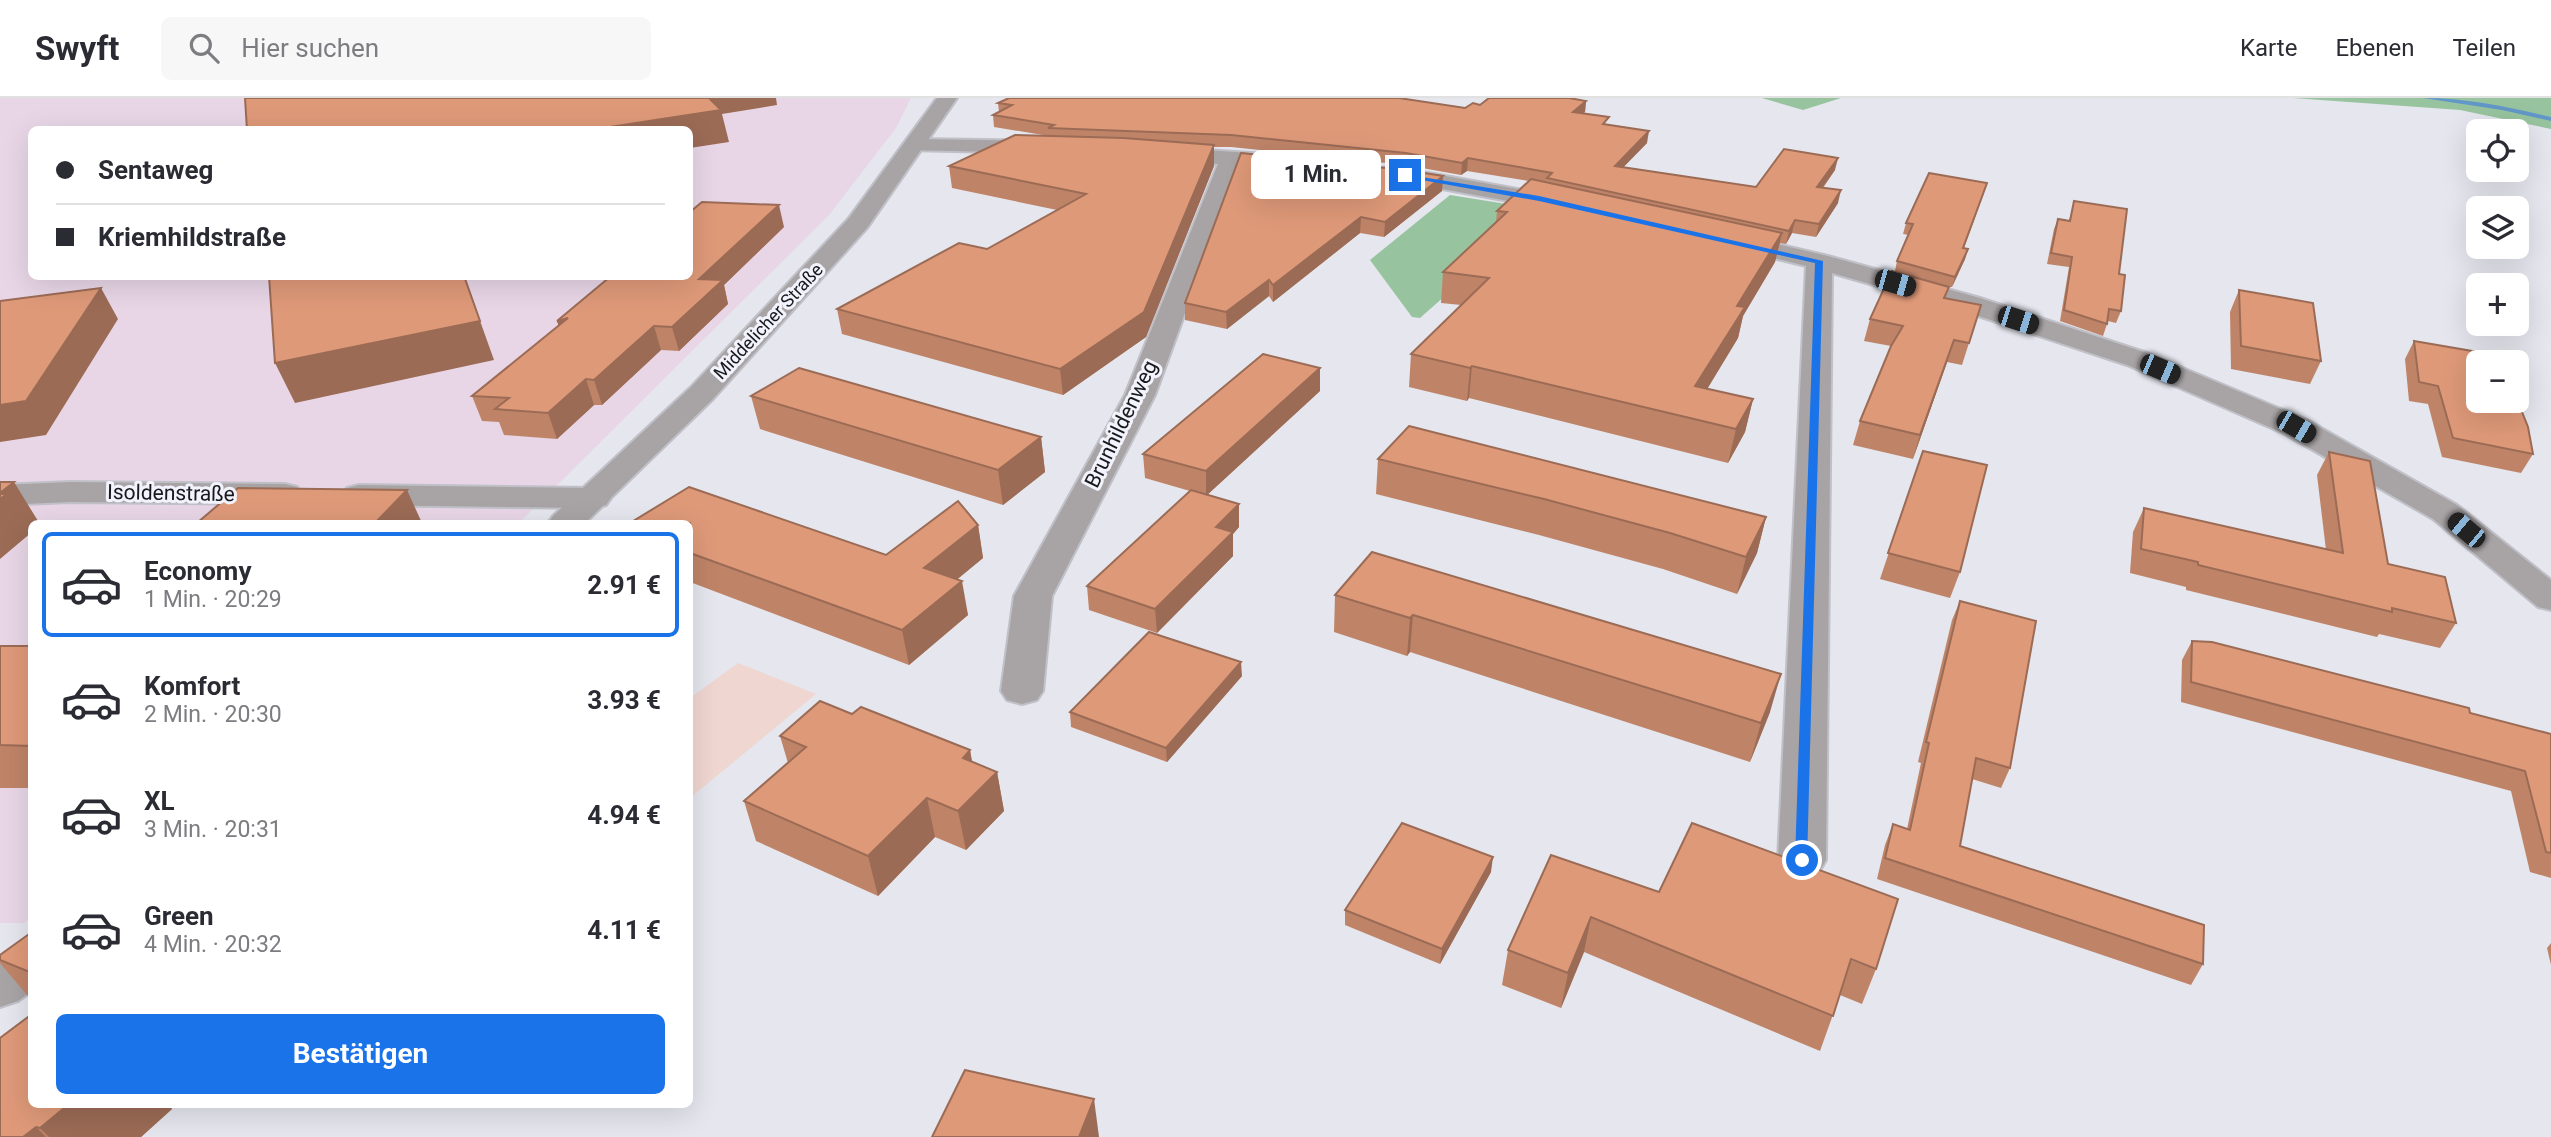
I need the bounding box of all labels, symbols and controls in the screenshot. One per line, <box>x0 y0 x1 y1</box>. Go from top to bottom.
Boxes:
search box <box>161 17 651 80</box>
text: Swyft <box>35 29 119 68</box>
icon: search <box>185 29 223 67</box>
text: Hier suchen <box>241 33 379 63</box>
text: Karte <box>2240 34 2297 62</box>
text: Ebenen <box>2335 34 2414 62</box>
text: Teilen <box>2452 34 2516 62</box>
map controls <box>2466 119 2529 413</box>
button: locate <box>2466 119 2529 182</box>
callout: 1 Min. <box>1251 150 1380 200</box>
text: Sentaweg <box>98 155 213 185</box>
route end <box>1389 159 1421 191</box>
text: 1 Min. <box>1284 161 1348 188</box>
button: layers <box>2466 196 2529 259</box>
text: Kriemhildstraße <box>98 222 286 252</box>
street label: Middelicher Straße <box>709 259 827 383</box>
car <box>1872 267 1919 299</box>
button: + <box>2466 273 2529 336</box>
car <box>1995 304 2042 336</box>
button: − <box>2466 350 2529 413</box>
car <box>2137 351 2184 387</box>
street label: Brunhildenweg <box>1080 357 1162 491</box>
car <box>2273 407 2320 447</box>
street label: Isoldenstraße <box>107 480 235 506</box>
car <box>2444 508 2489 552</box>
icon: car <box>60 553 123 616</box>
text: Economy <box>144 556 251 586</box>
text: 2.91 € <box>587 570 661 600</box>
text: 1 Min. · 20:29 <box>144 586 282 613</box>
icon: car <box>60 668 123 731</box>
text: Komfort <box>144 671 240 701</box>
text: 3.93 € <box>587 685 661 715</box>
text: 2 Min. · 20:30 <box>144 701 282 728</box>
icon: car <box>60 783 123 846</box>
text: XL <box>144 786 175 816</box>
text: 4.94 € <box>587 800 661 830</box>
text: 3 Min. · 20:31 <box>144 816 282 843</box>
route start <box>1786 844 1818 876</box>
icon: car <box>60 898 123 961</box>
text: Green <box>144 901 214 931</box>
text: 4.11 € <box>587 915 661 945</box>
text: 4 Min. · 20:32 <box>144 931 282 958</box>
button: Bestätigen <box>56 1014 665 1094</box>

